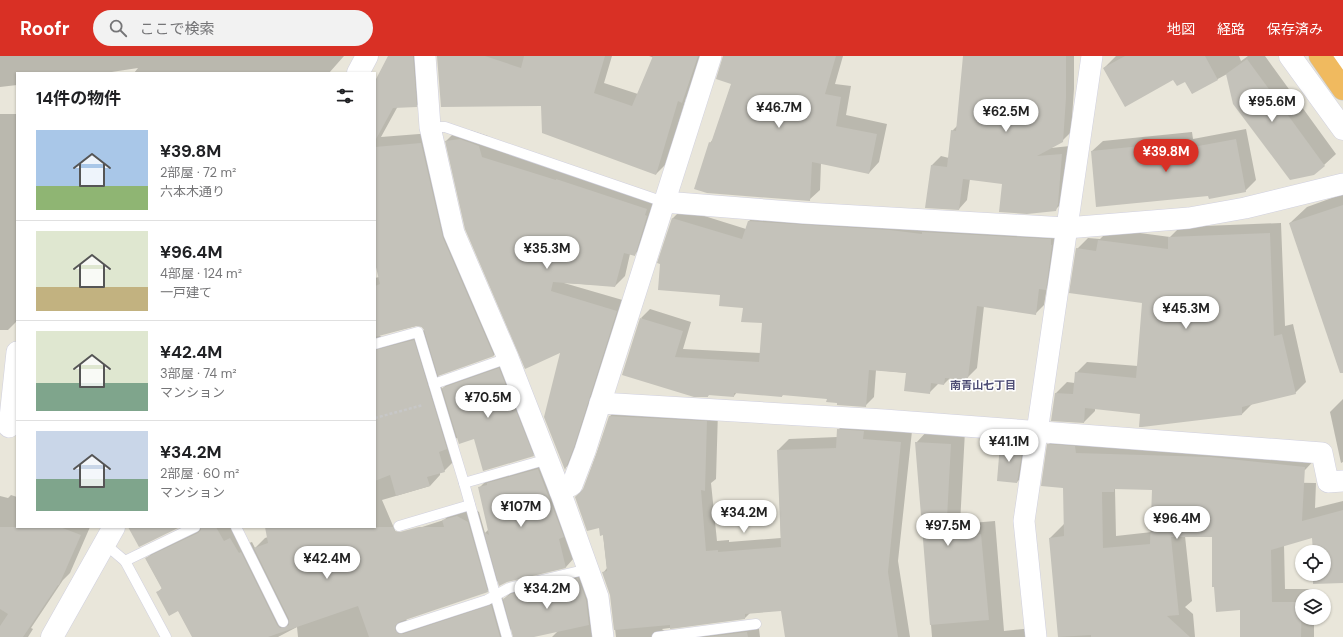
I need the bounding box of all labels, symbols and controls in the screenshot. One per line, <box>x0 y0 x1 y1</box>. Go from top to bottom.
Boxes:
search box <box>93 10 373 46</box>
text: Roofr <box>20 16 69 41</box>
icon: search <box>107 17 129 39</box>
text: ここで検索 <box>139 19 214 39</box>
text: 地図 <box>1167 20 1195 38</box>
text: 経路 <box>1217 20 1245 38</box>
text: 保存済み <box>1267 20 1323 38</box>
icon: filters <box>334 85 356 107</box>
text: 14件の物件 <box>36 87 121 109</box>
pin: ¥95.6M <box>1239 89 1305 123</box>
text: ¥95.6M <box>1248 93 1296 110</box>
pin: ¥46.7M <box>746 95 812 129</box>
text: ¥46.7M <box>756 99 802 116</box>
pin: ¥62.5M <box>973 99 1039 133</box>
text: ¥62.5M <box>983 103 1029 120</box>
pin: ¥39.8M <box>1133 139 1199 173</box>
text: ¥39.8M <box>160 140 221 162</box>
text: ¥39.8M <box>1143 143 1189 160</box>
icon: home <box>68 146 116 194</box>
text: 2部屋 · 72 m² <box>160 164 236 181</box>
text: 六本木通り <box>160 183 225 200</box>
pin: ¥35.3M <box>514 236 580 270</box>
text: ¥35.3M <box>523 240 571 257</box>
text: ¥96.4M <box>160 241 222 263</box>
icon: home <box>68 247 116 295</box>
text: 4部屋 · 124 m² <box>160 265 242 282</box>
text: 一戸建て <box>160 284 212 301</box>
pin: ¥45.3M <box>1153 296 1219 330</box>
text: ¥45.3M <box>1162 300 1210 317</box>
text: ¥42.4M <box>160 341 222 363</box>
icon: home <box>68 347 116 395</box>
text: 3部屋 · 74 m² <box>160 365 237 382</box>
district label: 南青山七丁目 <box>950 378 1016 392</box>
text: マンション <box>160 384 225 401</box>
pin: ¥70.5M <box>455 385 521 419</box>
text: ¥70.5M <box>464 389 512 406</box>
pin: ¥41.1M <box>976 429 1042 463</box>
text: ¥41.1M <box>989 433 1029 450</box>
text: ¥34.2M <box>160 441 222 463</box>
icon: home <box>68 447 116 495</box>
text: 2部屋 · 60 m² <box>160 465 239 482</box>
text: マンション <box>160 484 225 501</box>
pin: ¥107M <box>493 494 549 528</box>
text: ¥107M <box>501 498 541 515</box>
pin: ¥34.2M <box>711 500 777 534</box>
text: ¥34.2M <box>720 504 768 521</box>
pin: ¥96.4M <box>1144 506 1210 540</box>
text: ¥96.4M <box>1153 510 1201 527</box>
pin: ¥97.5M <box>915 513 981 547</box>
text: ¥97.5M <box>925 517 971 534</box>
map controls <box>1295 545 1331 625</box>
button: locate <box>1295 545 1331 581</box>
pin: ¥42.4M <box>294 546 360 580</box>
text: ¥42.4M <box>303 550 351 567</box>
pin: ¥34.2M <box>514 576 580 610</box>
text: ¥34.2M <box>523 580 571 597</box>
button: layers <box>1295 589 1331 625</box>

